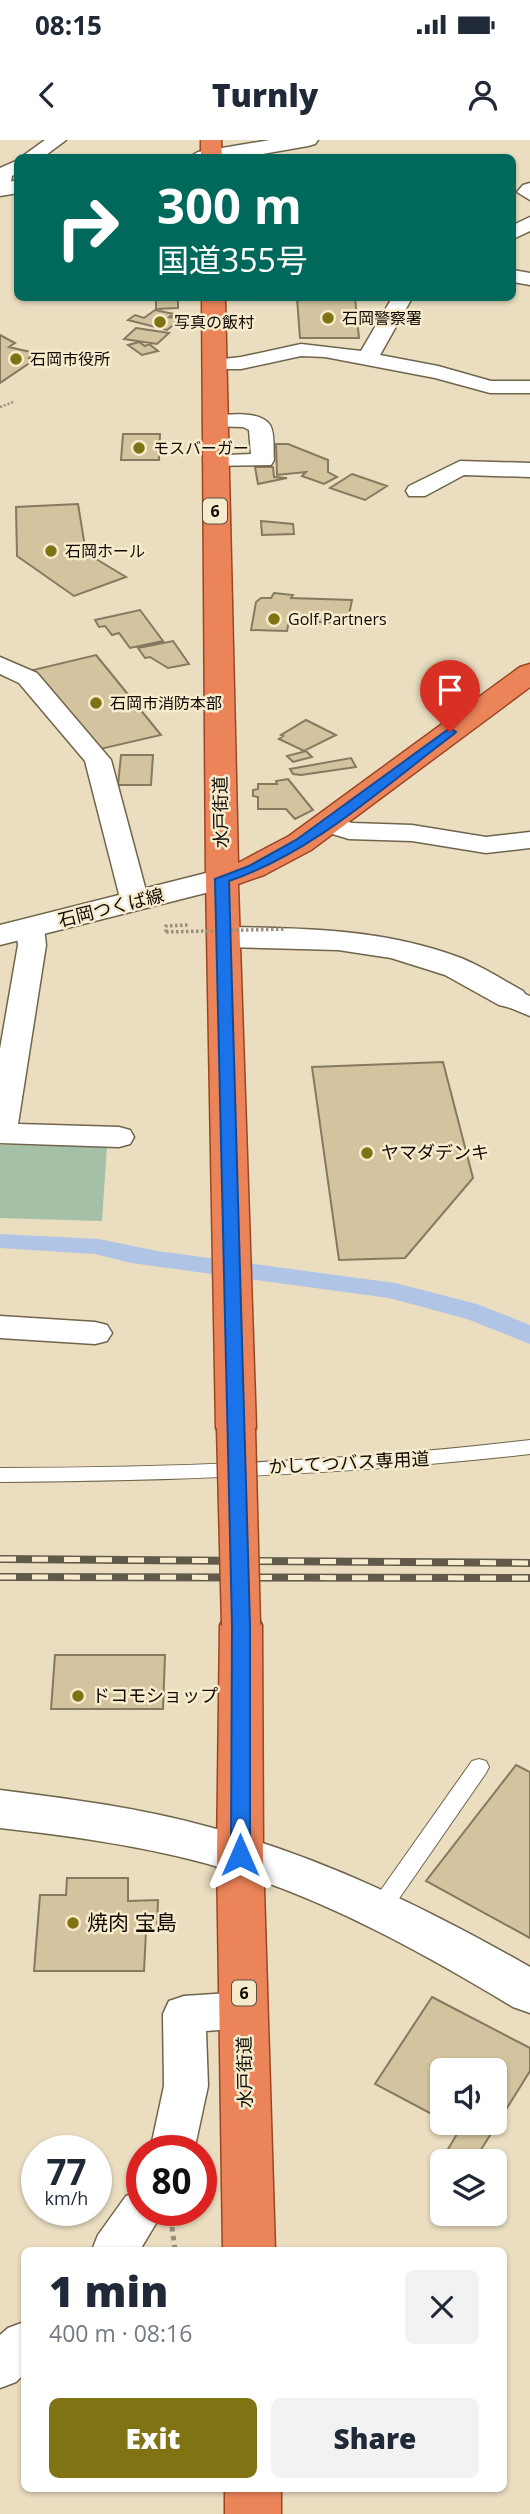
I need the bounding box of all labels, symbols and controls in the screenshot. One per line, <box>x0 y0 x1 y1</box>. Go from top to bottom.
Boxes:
text: 08:15 <box>35 7 102 43</box>
text: Turnly <box>212 73 318 116</box>
icon: back <box>28 76 66 114</box>
icon: person <box>464 76 502 114</box>
text: 300 m <box>157 172 302 238</box>
icon: right <box>42 182 133 273</box>
text: 国道355号 <box>157 238 308 281</box>
place label: 石岡警察署 <box>342 307 422 329</box>
marker: 石岡警察署 <box>320 310 336 326</box>
place label: 写真の飯村 <box>174 311 254 333</box>
marker: 写真の飯村 <box>152 314 168 330</box>
place label: 石岡市役所 <box>30 348 110 370</box>
marker: 石岡市役所 <box>8 351 24 367</box>
place label: モスバーガー <box>153 437 249 459</box>
marker: モスバーガー <box>131 440 147 456</box>
road number: 6 <box>203 498 227 524</box>
place label: 石岡ホール <box>65 540 145 562</box>
marker: 石岡ホール <box>43 543 59 559</box>
place label: Golf Partners <box>288 608 387 630</box>
marker: Golf Partners <box>266 611 282 627</box>
pin <box>420 660 480 732</box>
icon: arrive <box>431 671 469 709</box>
place label: 石岡市消防本部 <box>110 692 222 714</box>
marker: 石岡市消防本部 <box>88 695 104 711</box>
street label: 水戸街道 <box>207 776 233 848</box>
street label: 石岡つくば線 <box>55 882 166 932</box>
place label: ヤマダデンキ <box>381 1140 489 1164</box>
marker: ヤマダデンキ <box>359 1145 375 1161</box>
street label: かしてつバス専用道 <box>268 1446 430 1478</box>
place label: ドコモショップ <box>92 1683 218 1707</box>
marker: ドコモショップ <box>70 1688 86 1704</box>
position arrow <box>203 1818 277 1892</box>
place label: 焼肉 宝島 <box>87 1908 176 1936</box>
marker: 焼肉 宝島 <box>65 1915 81 1931</box>
road number: 6 <box>232 1980 256 2006</box>
street label: 水戸街道 <box>231 2036 257 2108</box>
map controls <box>430 2058 507 2226</box>
button: sound <box>430 2058 507 2135</box>
speed limit sign: 80 <box>126 2135 217 2226</box>
text: 77 <box>46 2148 87 2195</box>
button: layers <box>430 2149 507 2226</box>
text: km/h <box>45 2186 88 2210</box>
text: 1 min <box>49 2262 168 2319</box>
button: close <box>405 2270 479 2344</box>
text: 400 m · 08:16 <box>49 2317 192 2349</box>
button: Exit <box>49 2398 257 2478</box>
button: Share <box>271 2398 479 2478</box>

